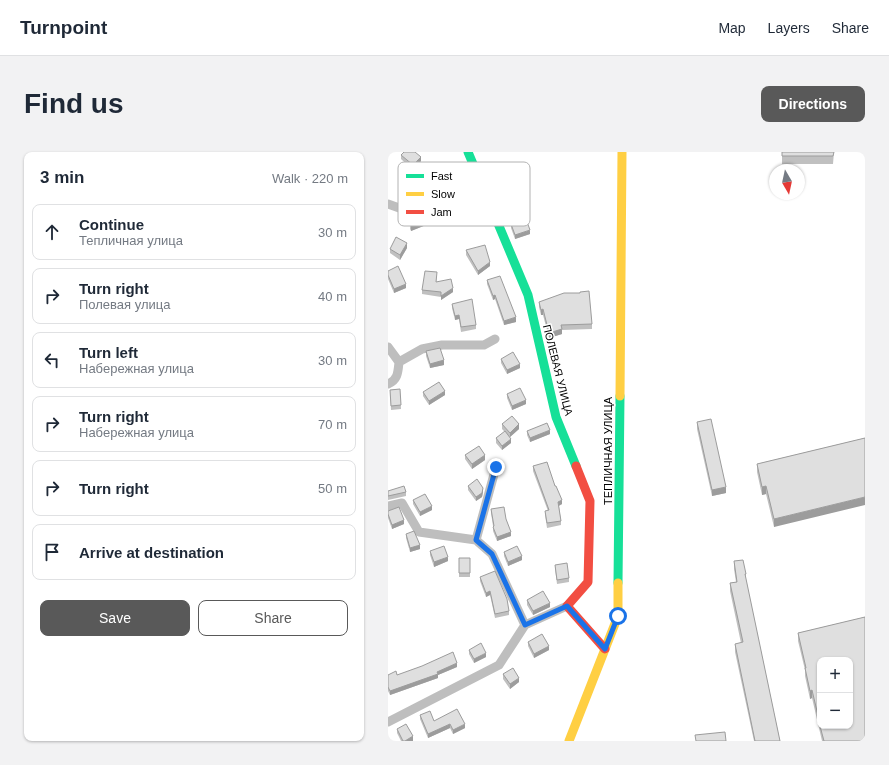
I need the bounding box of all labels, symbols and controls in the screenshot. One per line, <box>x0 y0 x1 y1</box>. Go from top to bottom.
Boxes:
text: Turnpoint <box>20 17 107 38</box>
text: Map <box>718 20 746 36</box>
text: Layers <box>768 20 810 36</box>
text: Share <box>832 20 869 36</box>
button: Directions <box>761 86 865 122</box>
text: Find us <box>24 88 124 119</box>
legend <box>398 162 530 226</box>
north arrow <box>769 164 805 200</box>
text: 3 min <box>40 168 84 187</box>
text: Fast <box>431 170 452 182</box>
text: Walk · 220 m <box>272 171 348 186</box>
text: Slow <box>431 188 455 200</box>
text: Jam <box>431 206 452 218</box>
text: Continue <box>79 216 144 233</box>
icon: ahead <box>41 221 63 243</box>
text: 30 m <box>318 225 347 240</box>
text: Тепличная улица <box>79 233 183 248</box>
text: Turn right <box>79 280 149 297</box>
icon: right <box>41 285 63 307</box>
text: 40 m <box>318 289 347 304</box>
text: Полевая улица <box>79 297 170 312</box>
street label: ПОЛЕВАЯ УЛИЦА <box>541 323 575 417</box>
text: Turn left <box>79 344 138 361</box>
icon: left <box>41 349 63 371</box>
text: 30 m <box>318 353 347 368</box>
text: Набережная улица <box>79 361 194 376</box>
street label: ТЕПЛИЧНАЯ УЛИЦА <box>602 396 614 505</box>
text: Turn right <box>79 408 149 425</box>
icon: right <box>41 413 63 435</box>
text: 70 m <box>318 417 347 432</box>
text: Набережная улица <box>79 425 194 440</box>
route end <box>487 458 505 476</box>
icon: right <box>41 477 63 499</box>
text: Turn right <box>79 480 149 497</box>
text: 50 m <box>318 481 347 496</box>
icon: arrive <box>41 541 63 563</box>
text: Arrive at destination <box>79 544 224 561</box>
button: Save <box>40 600 190 636</box>
button: Share <box>198 600 348 636</box>
route start <box>609 607 627 625</box>
map controls <box>817 657 853 729</box>
button: + <box>817 657 853 693</box>
button: − <box>817 693 853 729</box>

